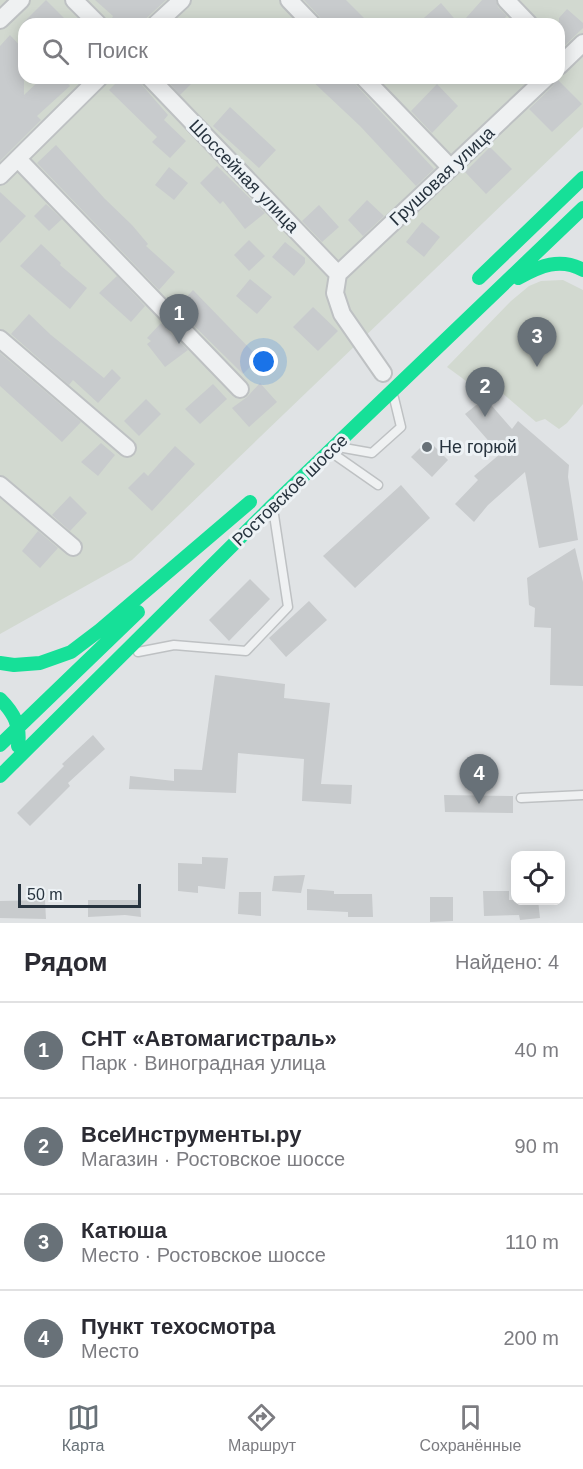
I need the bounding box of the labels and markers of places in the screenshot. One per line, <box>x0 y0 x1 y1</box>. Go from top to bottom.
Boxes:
pin: 1 <box>160 294 198 344</box>
pin: 3 <box>518 318 556 367</box>
pin: 2 <box>466 368 504 417</box>
place label: Не горюй <box>439 437 517 457</box>
marker: Не горюй <box>420 440 434 454</box>
pin: 4 <box>460 754 498 804</box>

